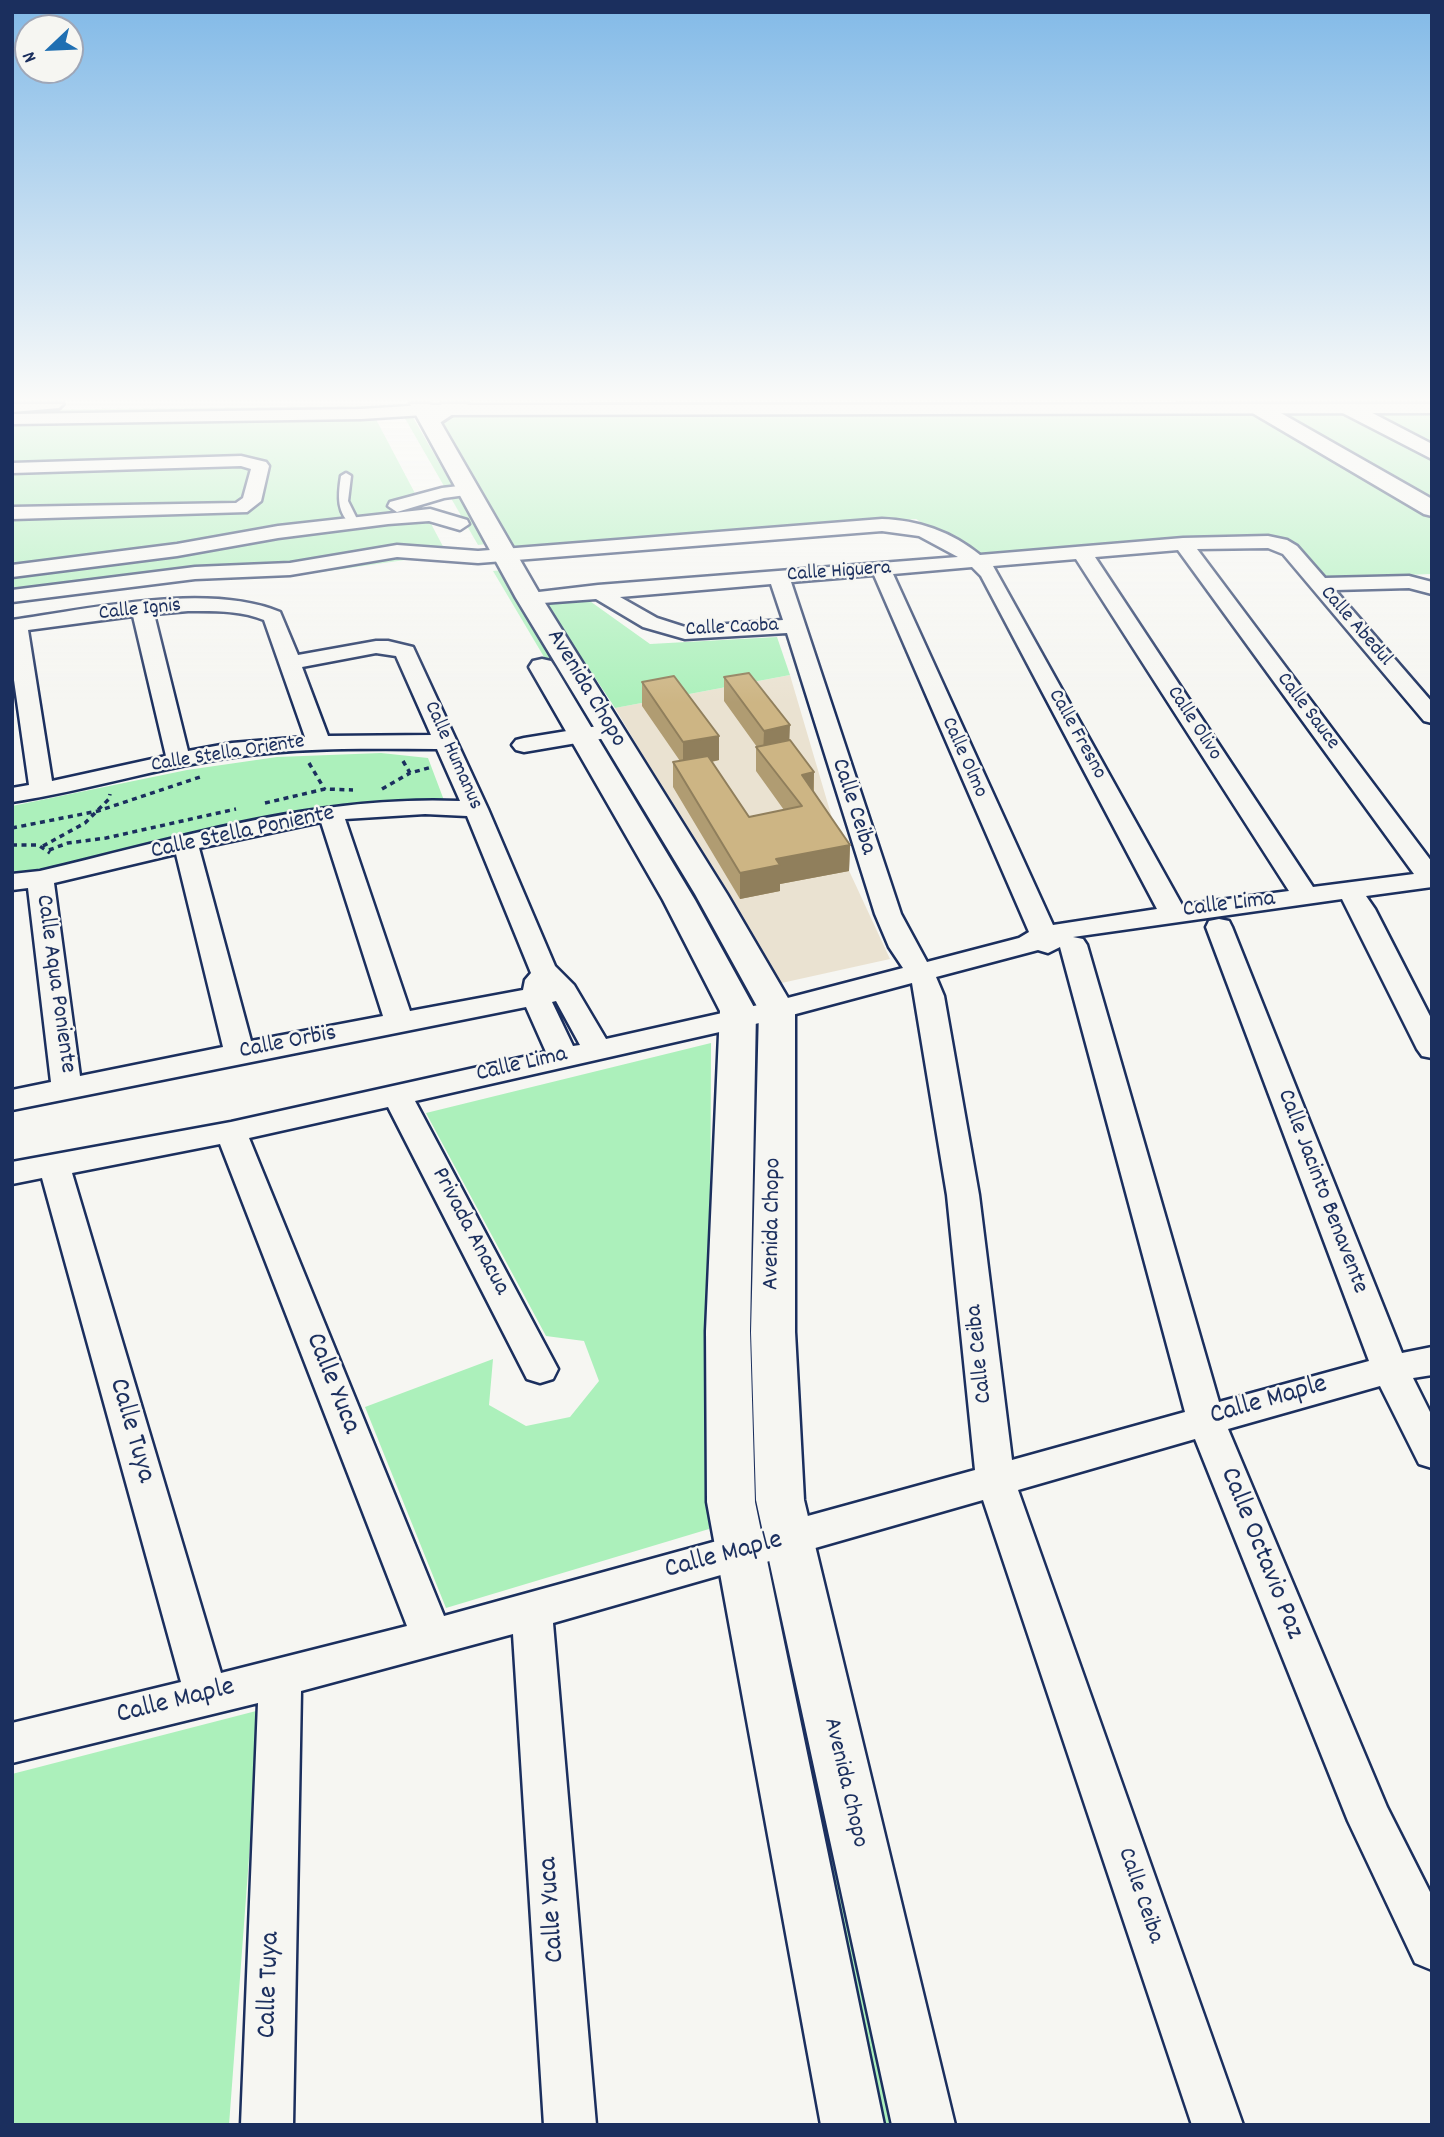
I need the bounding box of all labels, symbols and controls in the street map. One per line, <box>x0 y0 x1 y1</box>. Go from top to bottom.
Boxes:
north arrow <box>14 14 84 84</box>
text: N <box>17 47 45 66</box>
street label: Calle Higuera <box>786 557 892 589</box>
street label: Calle Abedul <box>1313 582 1397 672</box>
street label: Calle Ignis <box>98 594 182 628</box>
street label: Calle Caoba <box>685 614 779 644</box>
street label: Avenida Chopo <box>539 625 631 753</box>
street label: Calle Sauce <box>1270 668 1344 756</box>
street label: Calle Olivo <box>1160 682 1226 766</box>
street label: Calle Fresno <box>1041 686 1111 784</box>
street label: Calle Humanus <box>417 698 487 814</box>
street label: Calle Olmo <box>934 714 992 802</box>
street label: Calle Stella Oriente <box>150 730 306 780</box>
street label: Calle Ceiba <box>823 755 881 859</box>
street label: Calle Stella Poniente <box>149 800 337 868</box>
street label: Calle Lima <box>1181 886 1277 926</box>
street label: Calle Aqua Poniente <box>27 893 81 1075</box>
street label: Calle Orbis <box>237 1020 339 1068</box>
street label: Calle Lima <box>474 1042 570 1090</box>
street label: Calle Jacinto Benavente <box>1269 1086 1373 1298</box>
street label: Avenida Chopo <box>758 1158 790 1290</box>
street label: Privada Anacua <box>423 1163 515 1301</box>
street label: Calle Ceiba <box>962 1303 1000 1405</box>
street label: Calle Yuca <box>296 1329 366 1439</box>
street label: Calle Maple <box>1206 1369 1332 1435</box>
street label: Calle Tuya <box>99 1375 161 1487</box>
street label: Calle Octavio Paz <box>1210 1463 1310 1645</box>
street label: Calle Maple <box>661 1525 787 1589</box>
street label: Calle Maple <box>113 1672 239 1734</box>
street label: Avenida Chopo <box>815 1715 873 1851</box>
street label: Calle Ceiba <box>1109 1844 1169 1948</box>
street label: Calle Yuca <box>534 1856 574 1964</box>
street label: Calle Tuya <box>252 1931 290 2039</box>

